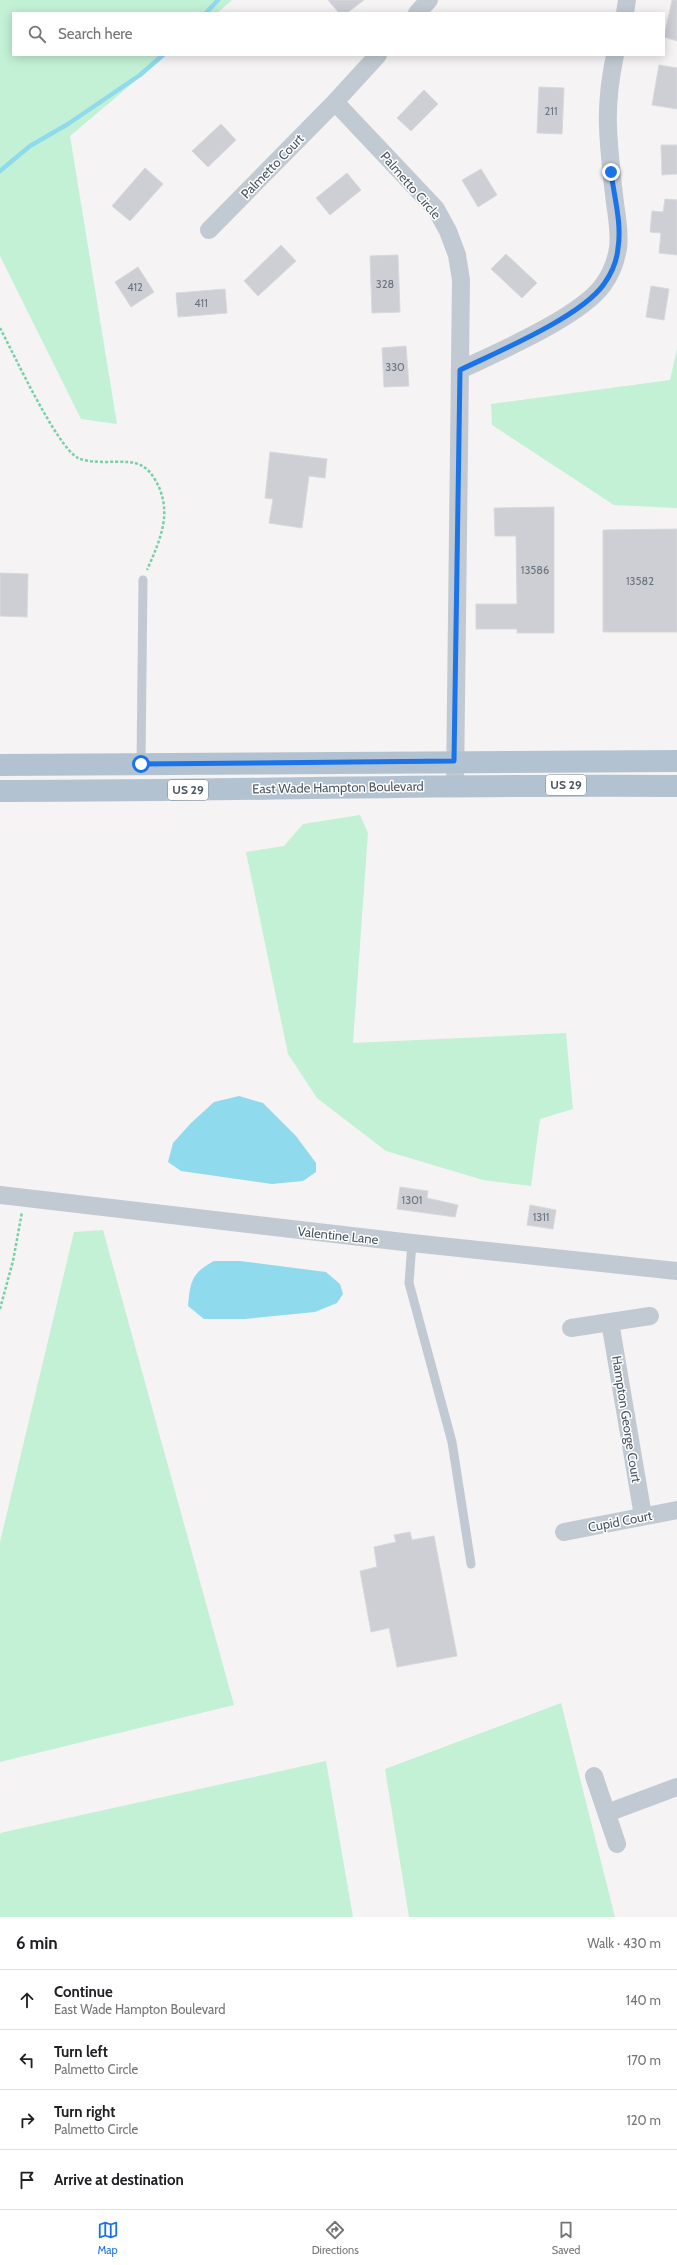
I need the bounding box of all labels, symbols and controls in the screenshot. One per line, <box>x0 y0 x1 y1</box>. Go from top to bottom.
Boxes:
search box <box>12 12 665 56</box>
icon: search <box>26 23 48 45</box>
text: Search here <box>58 25 133 43</box>
house number: 211 <box>545 104 557 118</box>
street label: Palmetto Court <box>237 130 307 202</box>
street label: Palmetto Circle <box>377 148 445 222</box>
route end <box>602 163 620 181</box>
house number: 328 <box>376 277 394 291</box>
house number: 412 <box>127 280 143 294</box>
house number: 411 <box>194 296 208 310</box>
house number: 330 <box>385 360 405 374</box>
house number: 13586 <box>521 563 549 577</box>
house number: 13582 <box>626 574 654 588</box>
route start <box>132 755 150 773</box>
road number: US 29 <box>546 775 586 795</box>
street label: East Wade Hampton Boulevard <box>252 778 424 796</box>
road number: US 29 <box>168 780 208 800</box>
house number: 1301 <box>402 1193 422 1207</box>
house number: 1311 <box>533 1210 549 1224</box>
street label: Valentine Lane <box>297 1223 380 1247</box>
street label: Hampton George Court <box>609 1354 645 1484</box>
street label: Cupid Court <box>587 1507 654 1535</box>
text: 6 min <box>16 1933 58 1953</box>
text: Walk · 430 m <box>587 1935 661 1951</box>
text: Continue <box>54 1983 113 2001</box>
icon: ahead <box>16 1989 38 2011</box>
text: 140 m <box>626 1992 661 2008</box>
text: East Wade Hampton Boulevard <box>54 2001 226 2017</box>
text: Turn left <box>54 2043 108 2061</box>
icon: left <box>16 2049 38 2071</box>
text: 170 m <box>627 2052 661 2068</box>
text: Palmetto Circle <box>54 2061 138 2077</box>
text: Turn right <box>54 2103 115 2121</box>
icon: right <box>16 2109 38 2131</box>
text: 120 m <box>627 2112 661 2128</box>
text: Palmetto Circle <box>54 2121 138 2137</box>
icon: arrive <box>16 2169 38 2191</box>
text: Arrive at destination <box>54 2171 184 2189</box>
tab: Map <box>97 2219 119 2257</box>
tab: Directions <box>312 2219 359 2257</box>
tab: Saved <box>552 2219 580 2257</box>

